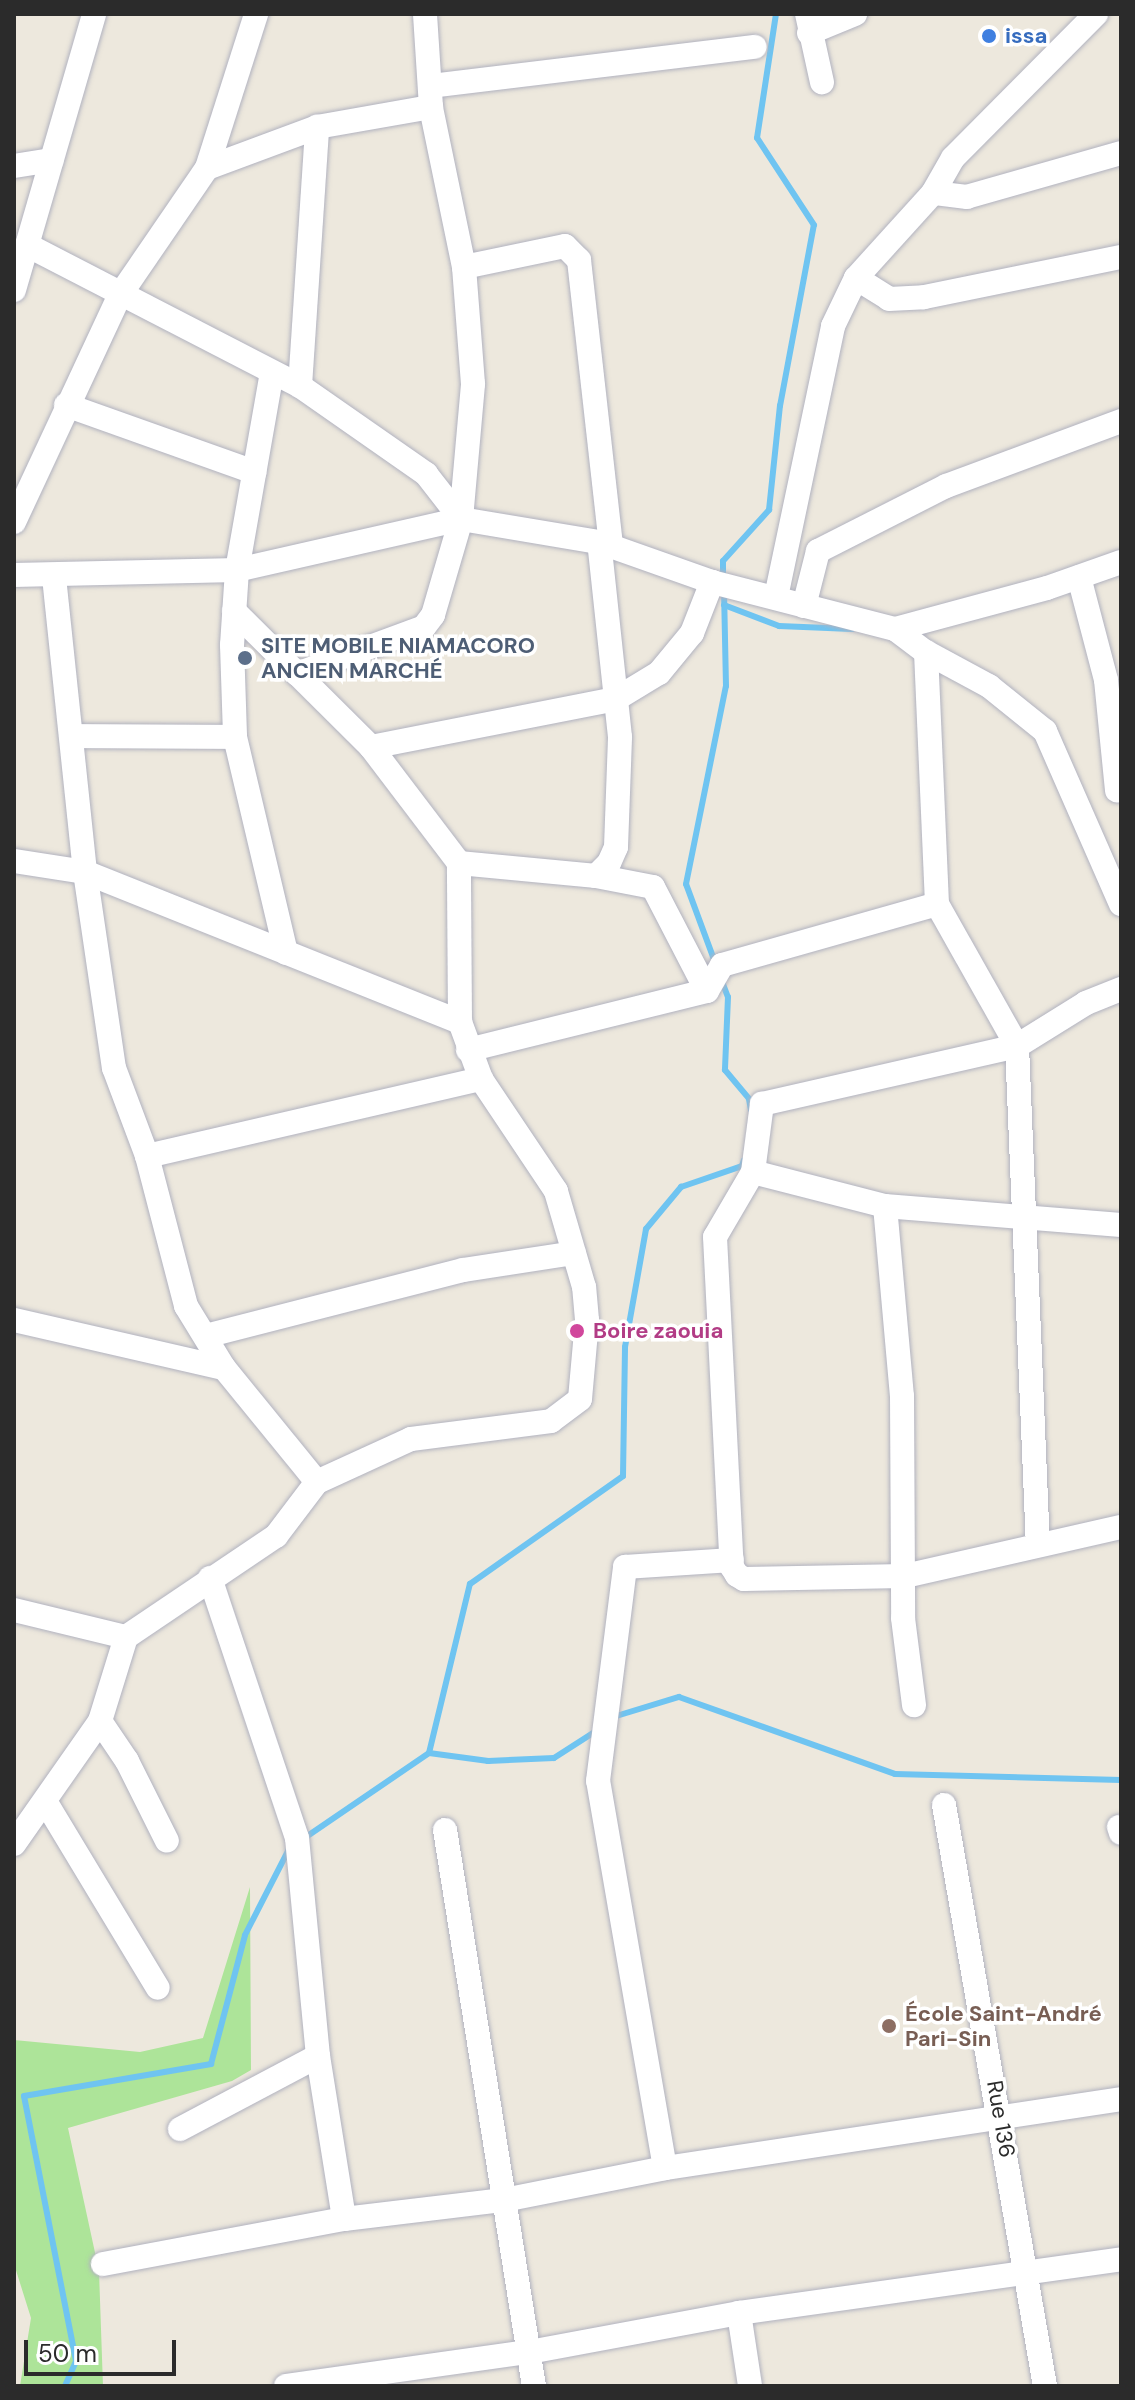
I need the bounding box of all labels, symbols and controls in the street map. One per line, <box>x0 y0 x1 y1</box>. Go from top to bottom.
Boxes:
place label: issa <box>1005 23 1047 49</box>
marker: issa <box>980 27 998 45</box>
place label: SITE MOBILE NIAMACORO ANCIEN MARCHÉ <box>261 632 535 684</box>
marker: SITE MOBILE NIAMACORO ANCIEN MARCHÉ <box>236 649 254 667</box>
place label: Boire zaouia <box>593 1318 723 1344</box>
marker: Boire zaouia <box>568 1322 586 1340</box>
place label: École Saint-André Pari-Sin <box>905 2000 1102 2052</box>
marker: École Saint-André Pari-Sin <box>880 2017 898 2035</box>
street label: Rue 136 <box>981 2078 1021 2160</box>
scale bar <box>28 2324 180 2374</box>
text: 50 m <box>38 2338 97 2369</box>

